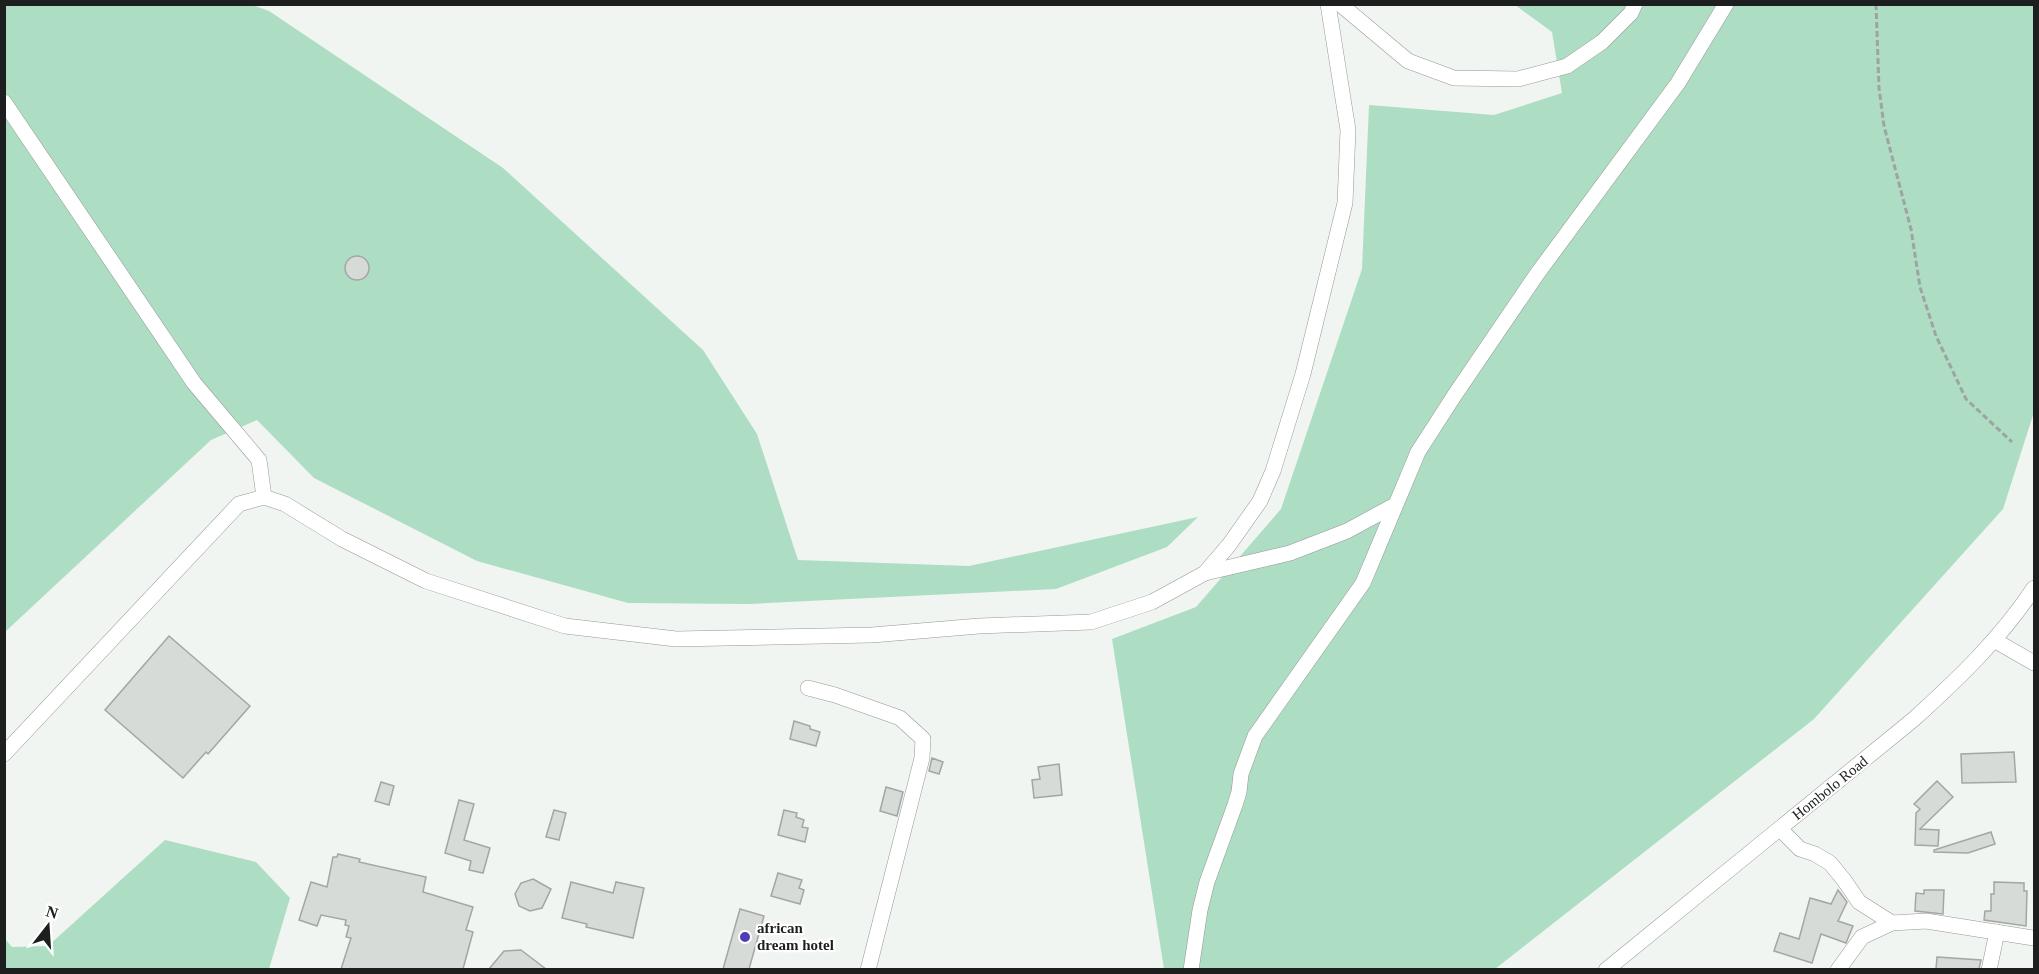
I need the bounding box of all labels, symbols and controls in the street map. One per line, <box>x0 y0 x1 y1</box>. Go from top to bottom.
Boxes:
street label: Hombolo Road <box>1789 752 1871 823</box>
north arrow <box>18 896 78 956</box>
text: N <box>44 902 61 922</box>
place label: african dream hotel <box>757 920 834 953</box>
marker: african dream hotel <box>738 930 752 944</box>

